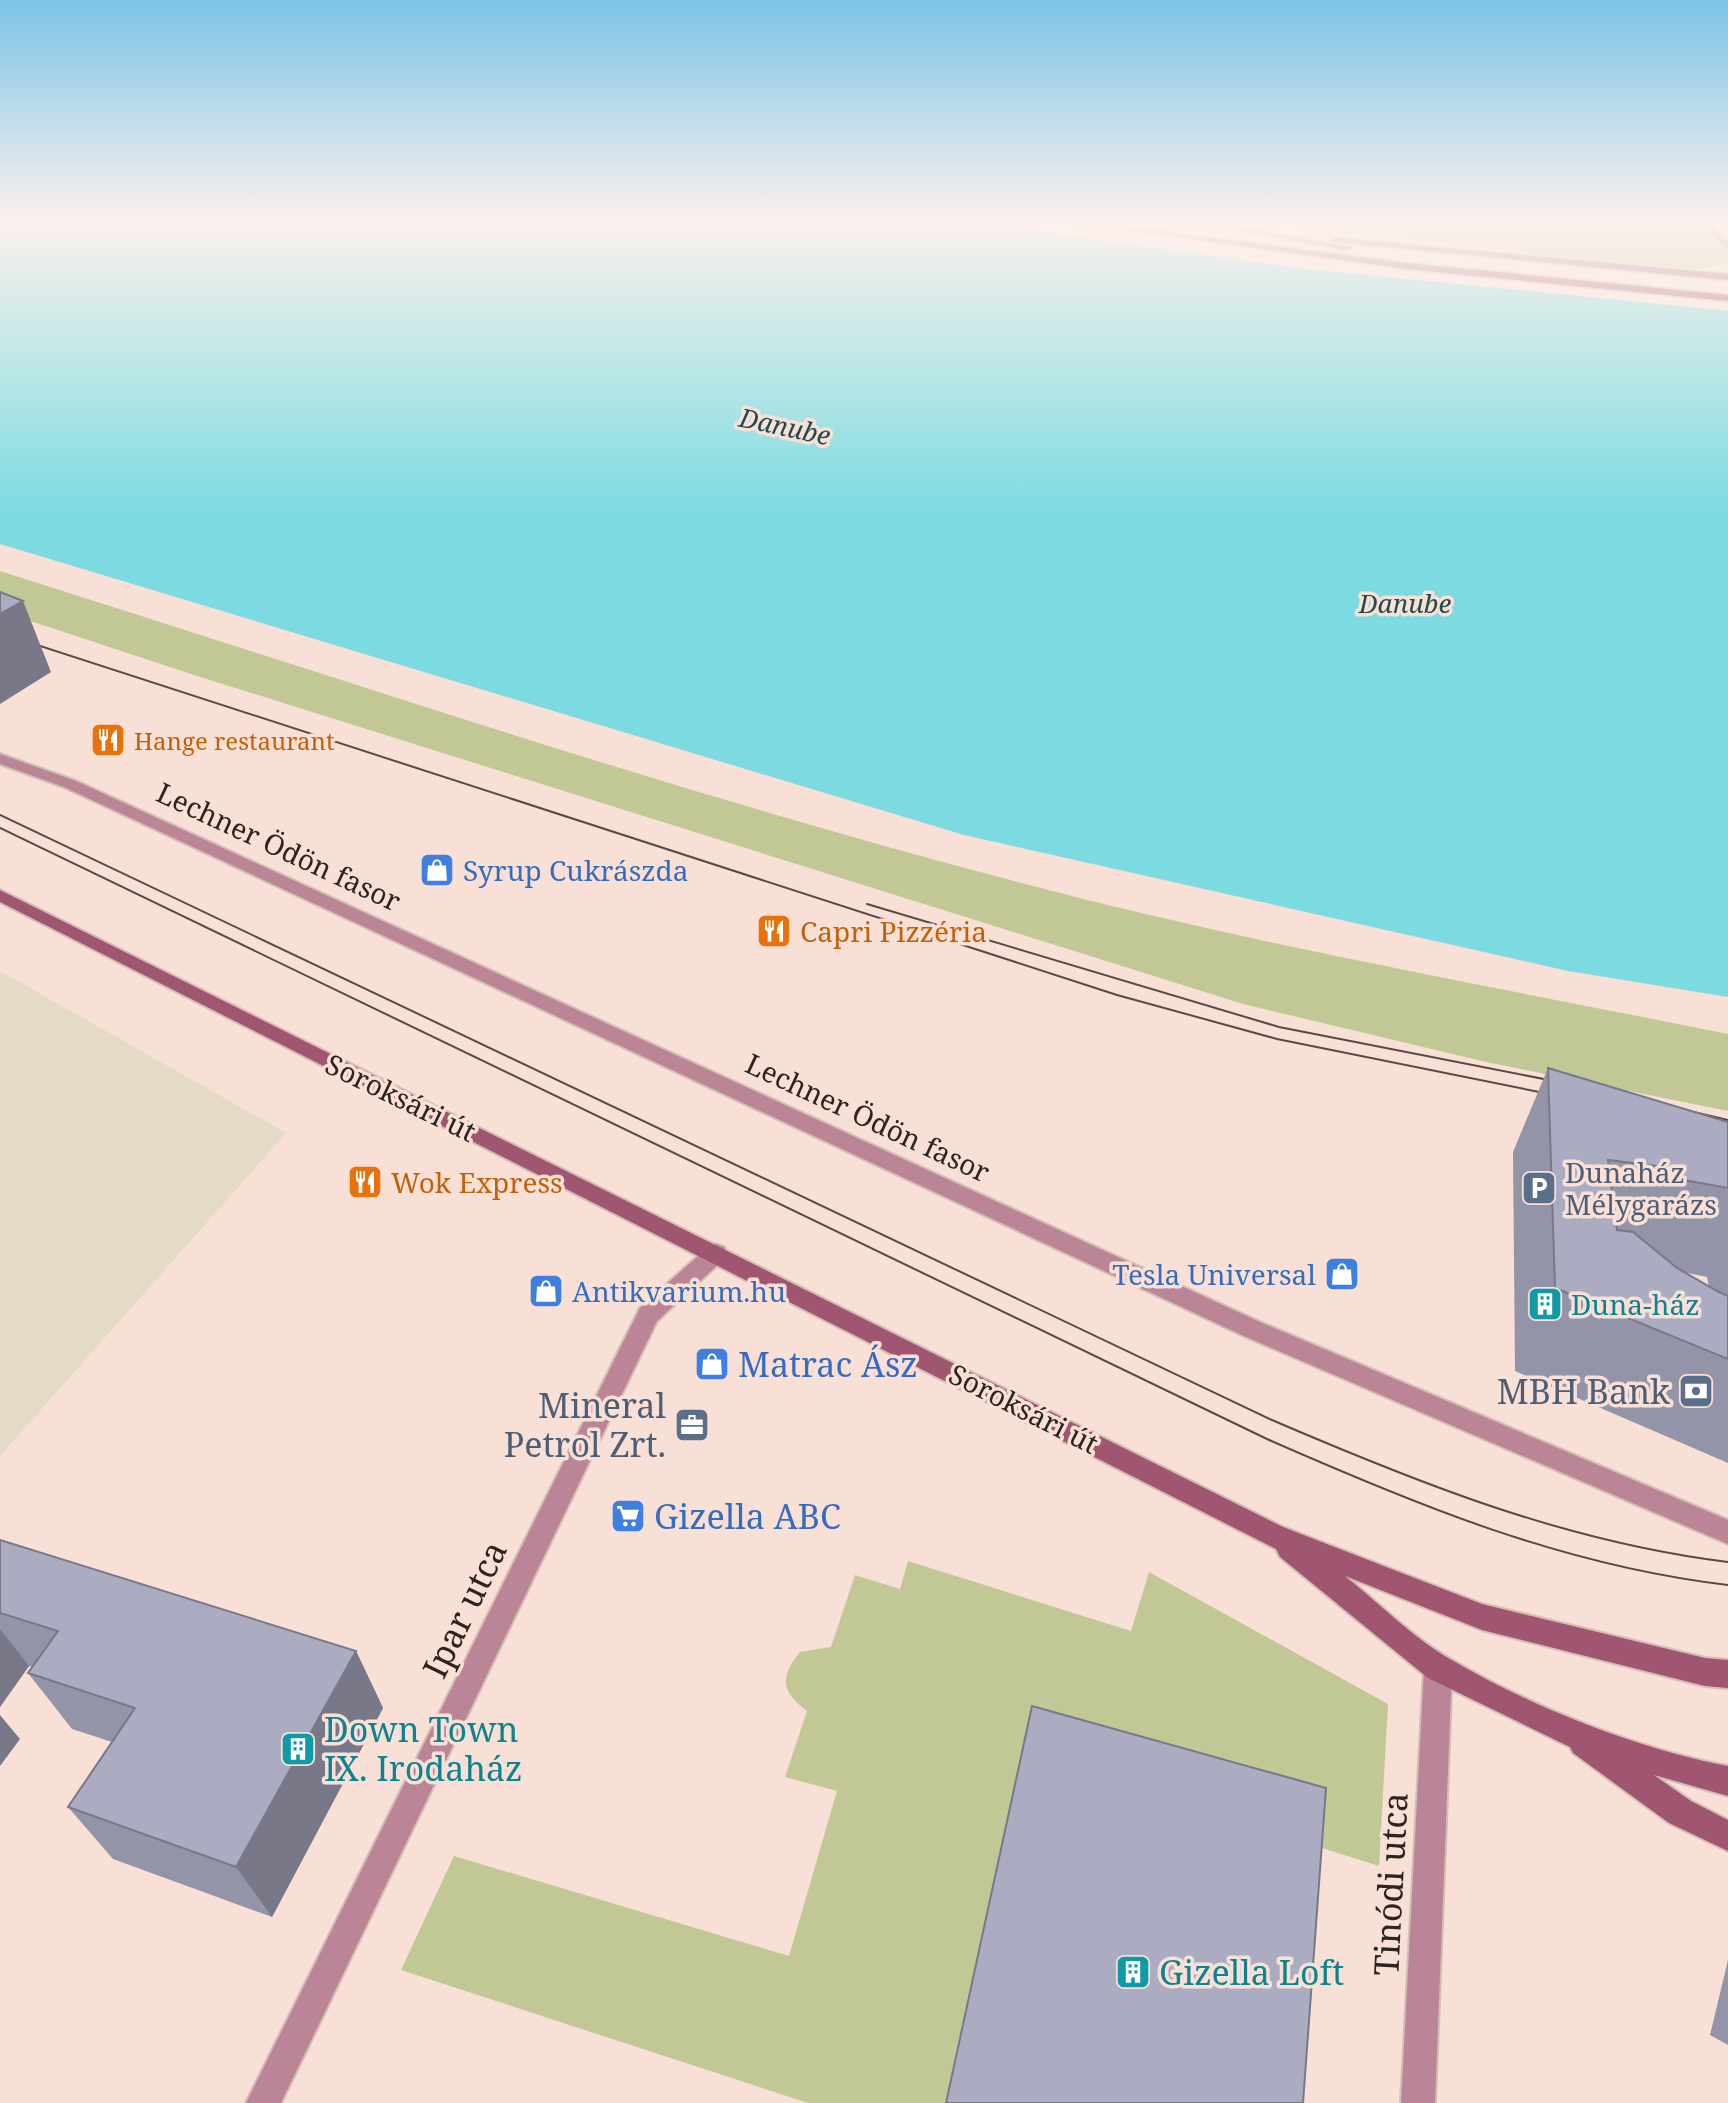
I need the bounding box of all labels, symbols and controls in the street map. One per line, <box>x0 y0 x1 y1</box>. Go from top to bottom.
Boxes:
water label: Danube <box>735 399 834 453</box>
water label: Danube <box>1358 585 1451 621</box>
restaurant icon: Hange restaurant <box>89 721 127 759</box>
place label: Hange restaurant <box>134 724 334 757</box>
street label: Lechner Ödön fasor <box>151 773 407 919</box>
shop icon: Syrup Cukrászda <box>418 851 456 889</box>
place label: Syrup Cukrászda <box>463 851 689 889</box>
restaurant icon: Capri Pizzéria <box>755 912 793 950</box>
place label: Capri Pizzéria <box>800 912 987 950</box>
street label: Soroksári út <box>320 1044 483 1150</box>
street label: Lechner Ödön fasor <box>740 1044 996 1190</box>
place label: Dunaház Mélygarázs <box>1565 1153 1717 1223</box>
restaurant icon: Wok Express <box>346 1163 384 1201</box>
place label: Wok Express <box>391 1163 563 1201</box>
parking icon: Dunaház Mélygarázs <box>1520 1169 1558 1207</box>
place label: Tesla Universal <box>1112 1255 1316 1293</box>
shop icon: Tesla Universal <box>1323 1255 1361 1293</box>
shop icon: Antikvarium.hu <box>527 1272 565 1310</box>
place label: Antikvarium.hu <box>572 1272 786 1310</box>
building icon: Duna-ház <box>1526 1285 1564 1323</box>
place label: Duna-ház <box>1571 1285 1700 1323</box>
place label: Matrac Ász <box>738 1341 918 1387</box>
shop icon: Matrac Ász <box>693 1345 731 1383</box>
street label: Soroksári út <box>943 1354 1105 1462</box>
place label: MBH Bank <box>1497 1368 1670 1414</box>
bank icon: MBH Bank <box>1677 1372 1715 1410</box>
place label: Mineral Petrol Zrt. <box>504 1382 666 1467</box>
office icon: Mineral Petrol Zrt. <box>673 1406 711 1444</box>
place label: Gizella ABC <box>654 1493 841 1539</box>
supermarket icon: Gizella ABC <box>609 1497 647 1535</box>
street label: Ipar utca <box>411 1533 517 1685</box>
place label: Down Town IX. Irodaház <box>324 1706 523 1791</box>
building icon: Down Town IX. Irodaház <box>279 1730 317 1768</box>
street label: Tinódi utca <box>1362 1791 1418 1977</box>
place label: Gizella Loft <box>1159 1949 1344 1995</box>
building icon: Gizella Loft <box>1114 1953 1152 1991</box>

